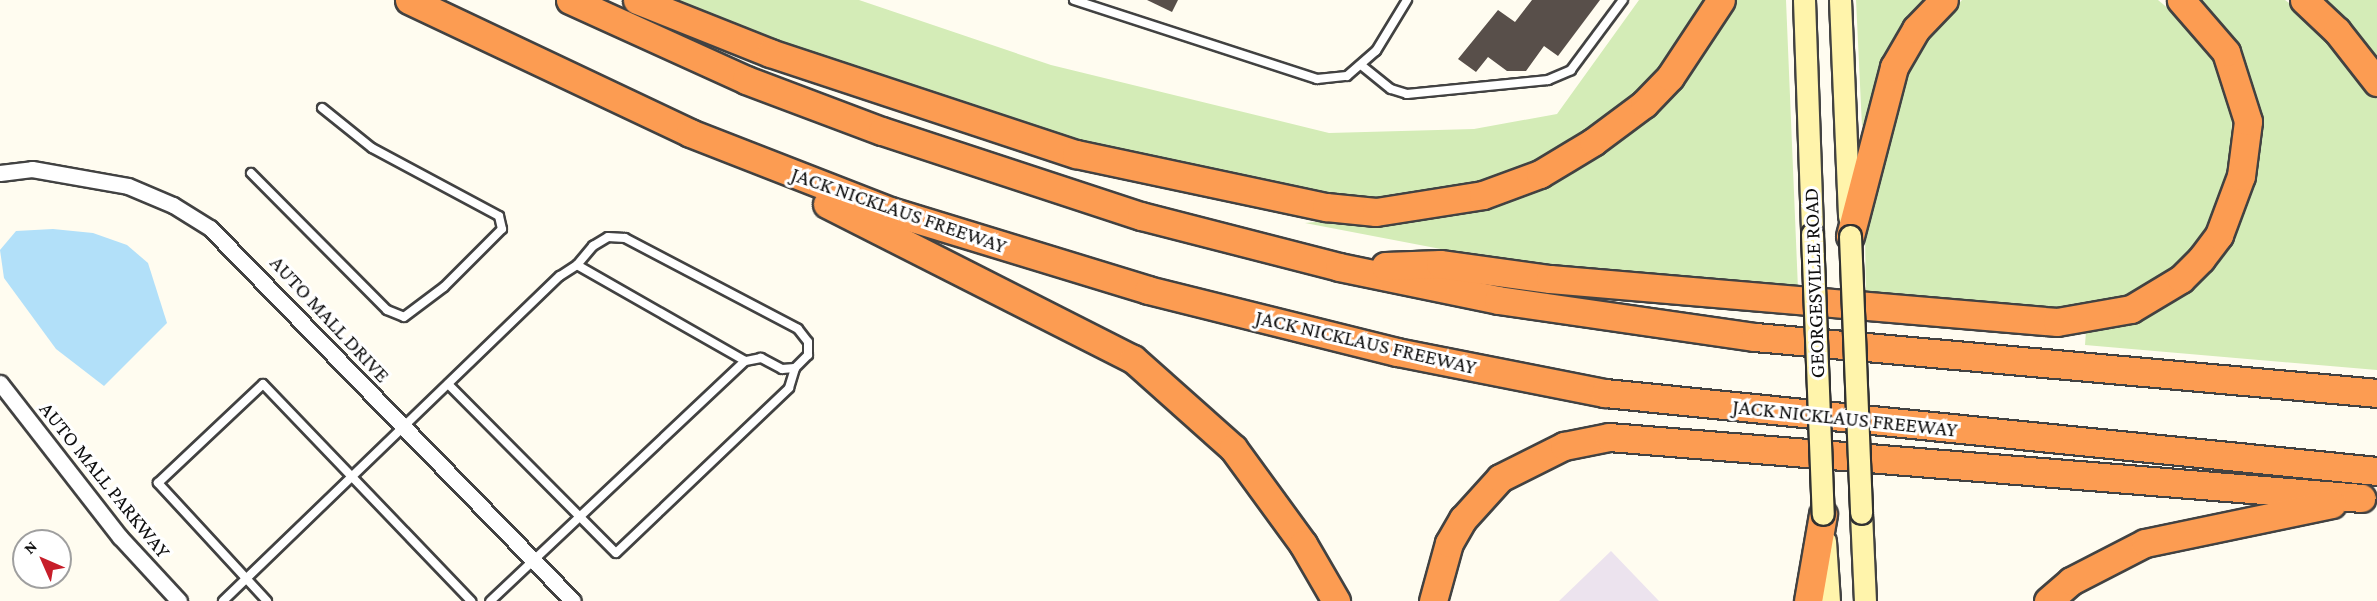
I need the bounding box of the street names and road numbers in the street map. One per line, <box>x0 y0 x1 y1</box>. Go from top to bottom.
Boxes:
street label: JACK NICKLAUS FREEWAY <box>788 161 1010 259</box>
street label: GEORGESVILLE ROAD <box>1798 187 1830 379</box>
street label: AUTO MALL DRIVE <box>265 250 395 388</box>
street label: JACK NICKLAUS FREEWAY <box>1253 304 1479 380</box>
street label: JACK NICKLAUS FREEWAY <box>1731 394 1959 442</box>
street label: AUTO MALL PARKWAY <box>34 397 176 563</box>

